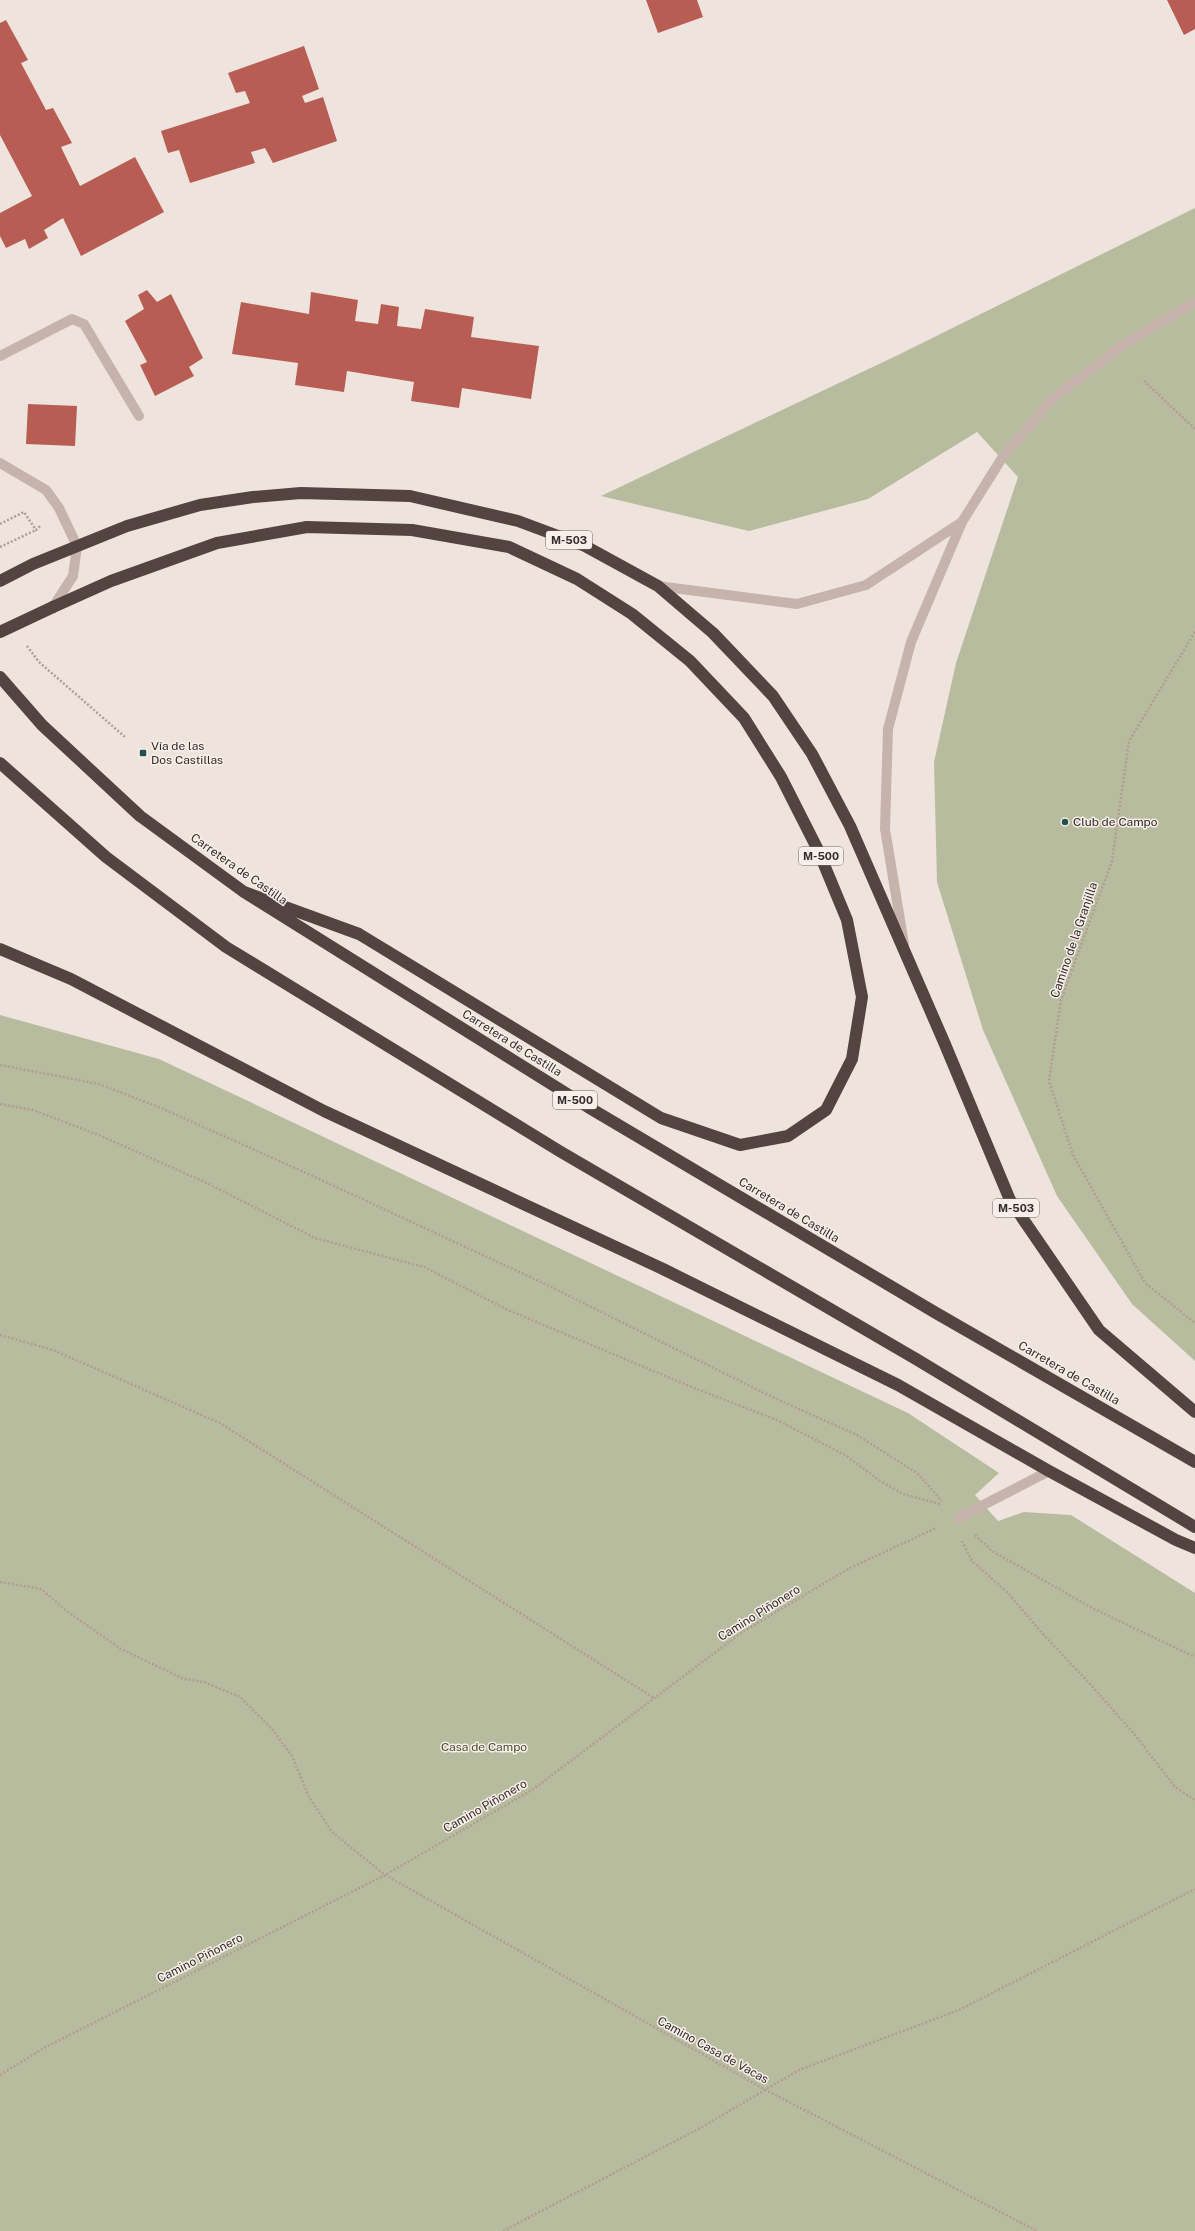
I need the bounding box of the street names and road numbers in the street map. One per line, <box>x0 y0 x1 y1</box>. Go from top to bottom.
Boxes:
road number: M-503 <box>546 531 592 549</box>
street label: Carretera de Castilla <box>188 830 290 908</box>
road number: M-500 <box>799 847 843 865</box>
street label: Camino de la Granjilla <box>1048 880 1100 1000</box>
street label: Carretera de Castilla <box>460 1007 564 1079</box>
road number: M-500 <box>553 1091 597 1109</box>
street label: Carretera de Castilla <box>736 1174 842 1246</box>
road number: M-503 <box>993 1199 1039 1217</box>
street label: Carretera de Castilla <box>1016 1338 1122 1408</box>
street label: Camino Piñonero <box>715 1582 803 1644</box>
street label: Camino Piñonero <box>441 1776 530 1836</box>
street label: Camino Piñonero <box>155 1930 245 1986</box>
street label: Camino Casa de Vacas <box>655 2014 771 2086</box>

